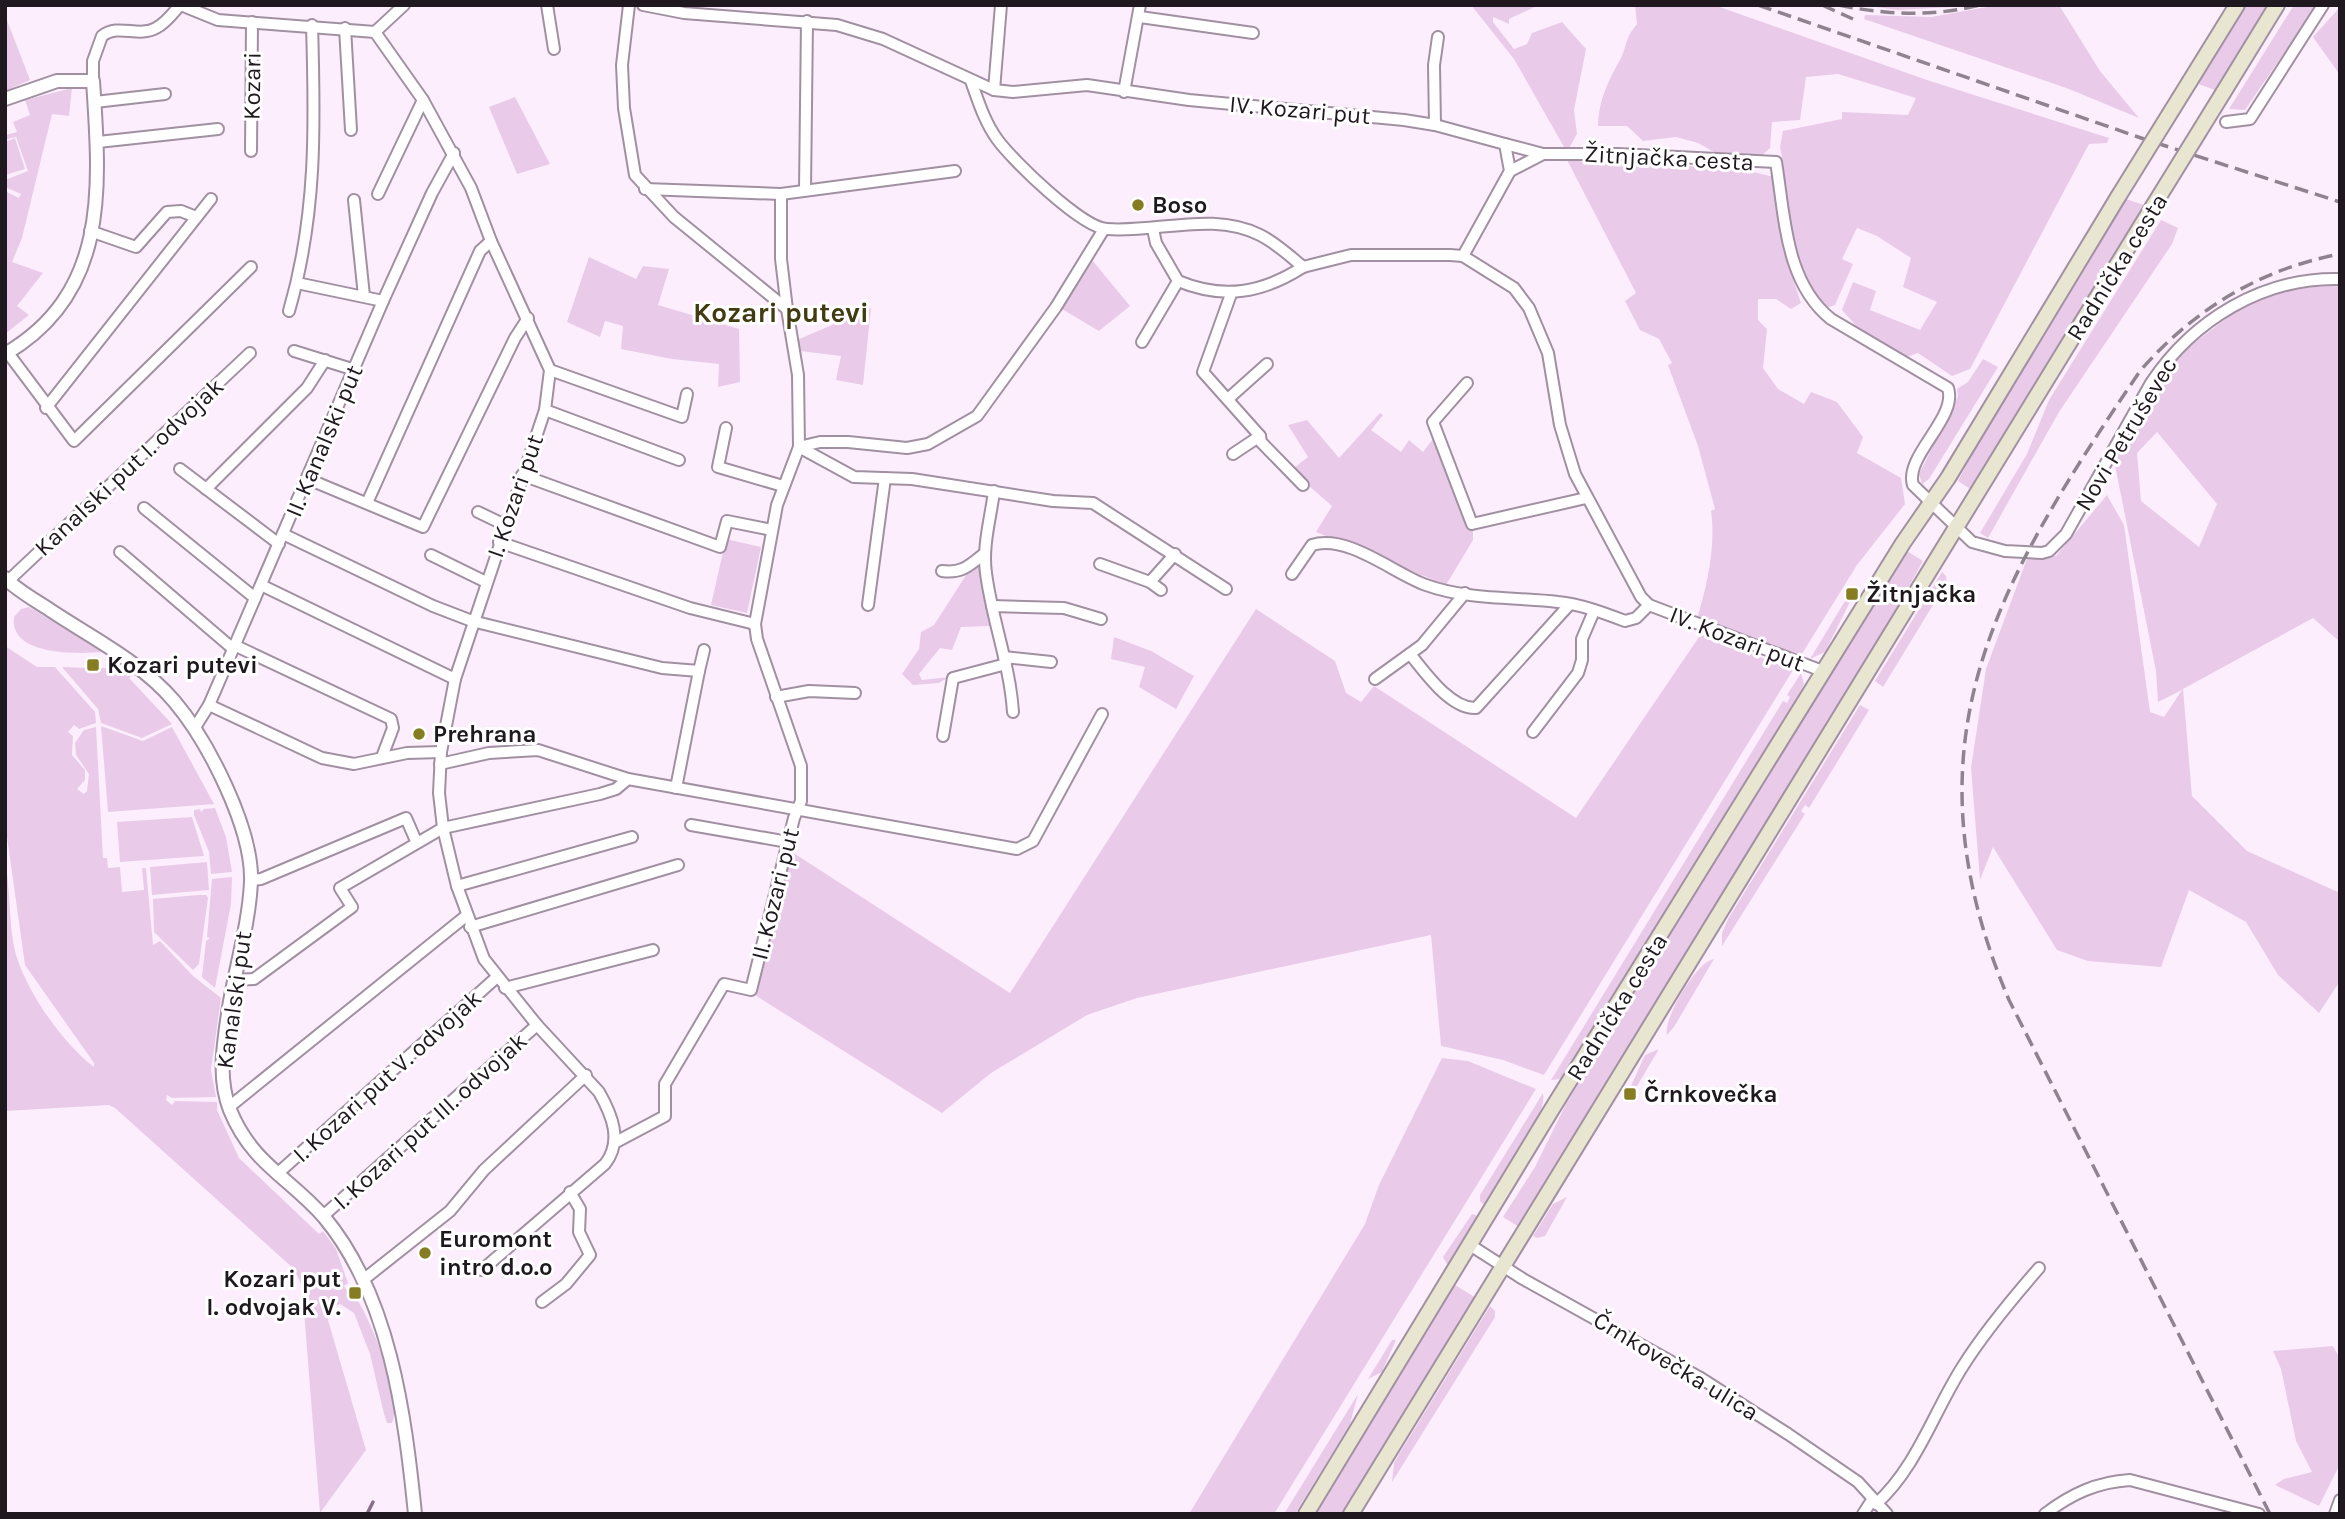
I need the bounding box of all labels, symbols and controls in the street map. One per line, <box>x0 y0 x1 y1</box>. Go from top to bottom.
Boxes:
street label: Kozari <box>237 52 267 120</box>
street label: IV. Kozari put <box>1228 90 1372 130</box>
street label: Žitnjačka cesta <box>1583 140 1755 176</box>
street label: Radnička cesta <box>2061 188 2173 346</box>
place label: Boso <box>1152 191 1207 219</box>
marker: Boso <box>1130 197 1146 213</box>
district label: Kozari putevi <box>693 296 869 329</box>
street label: Novi Petruševec <box>2069 352 2183 516</box>
street label: II. Kanalski put <box>279 361 369 521</box>
street label: Kanalski put I. odvojak <box>29 372 229 562</box>
street label: I. Kozari put <box>481 431 549 561</box>
place label: Žitnjačka <box>1866 579 1976 608</box>
marker: Žitnjačka <box>1844 586 1860 602</box>
street label: IV. Kozari put <box>1666 601 1808 677</box>
place label: Kozari putevi <box>107 651 258 679</box>
marker: Kozari putevi <box>85 657 101 673</box>
place label: Prehrana <box>433 720 536 748</box>
marker: Prehrana <box>411 726 427 742</box>
street label: II. Kozari put <box>745 825 805 963</box>
street label: Radnička cesta <box>1561 928 1673 1086</box>
street label: Kanalski put <box>210 929 258 1071</box>
street label: I. Kozari put V. odvojak <box>287 984 487 1168</box>
street label: I. Kozari put III. odvojak <box>327 1027 533 1215</box>
place label: Črnkovečka <box>1644 1079 1777 1108</box>
marker: Črnkovečka <box>1622 1086 1638 1102</box>
place label: Euromont intro d.o.o <box>439 1225 553 1281</box>
marker: Euromont intro d.o.o <box>417 1245 433 1261</box>
place label: Kozari put I. odvojak V. <box>206 1265 341 1321</box>
marker: Kozari put I. odvojak V. <box>347 1285 363 1301</box>
street label: Črnkovečka ulica <box>1588 1305 1764 1426</box>

